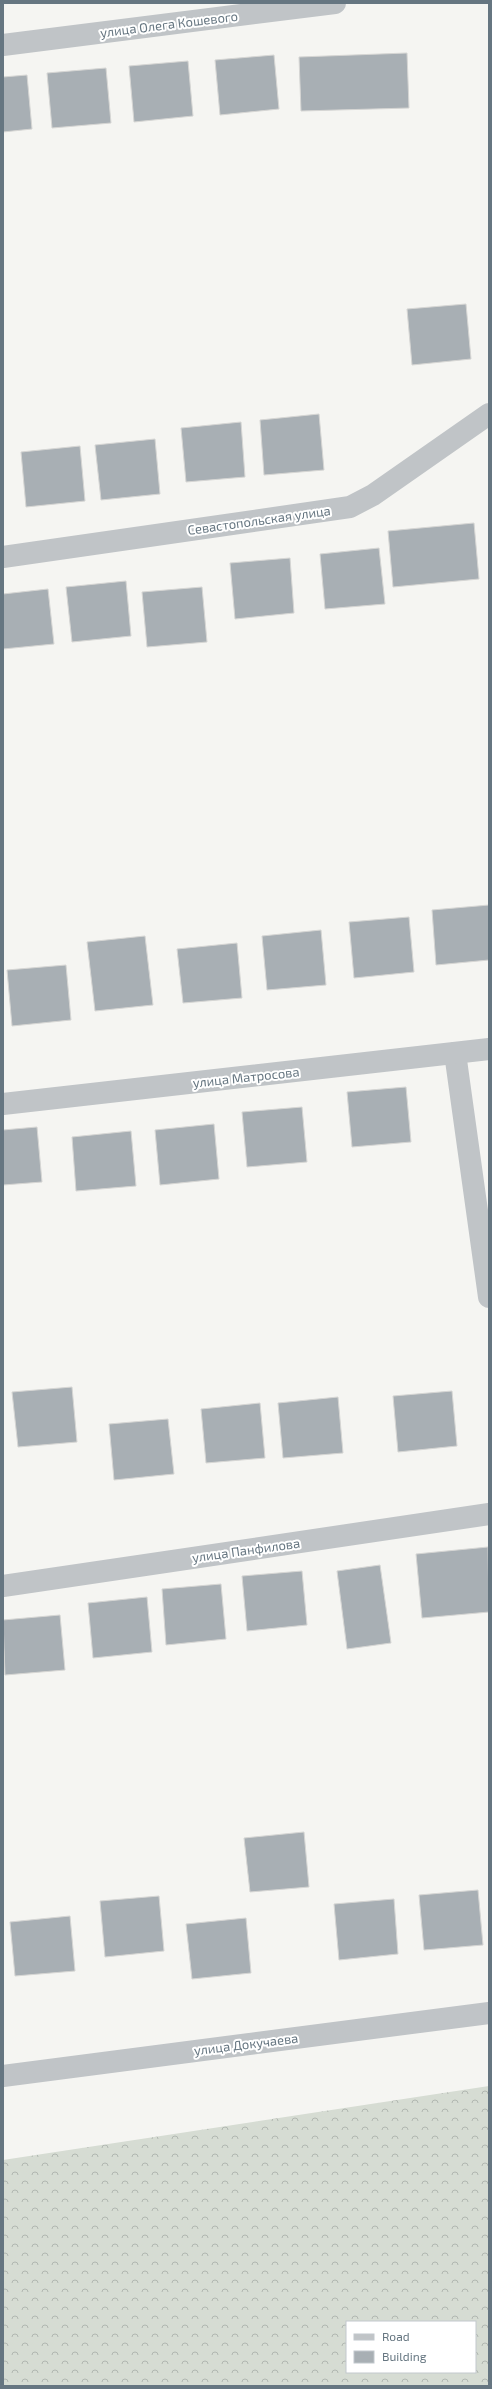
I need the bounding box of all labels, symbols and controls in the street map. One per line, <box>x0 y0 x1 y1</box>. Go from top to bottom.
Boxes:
street label: улица Олега Кошевого <box>99 8 239 40</box>
street label: Севастопольская улица <box>186 502 332 538</box>
street label: улица Матросова <box>192 1063 300 1091</box>
street label: улица Панфилова <box>191 1535 301 1565</box>
street label: улица Докучаева <box>193 2030 299 2058</box>
legend <box>346 2321 476 2373</box>
text: Road <box>382 2329 410 2343</box>
text: Building <box>382 2349 427 2363</box>

